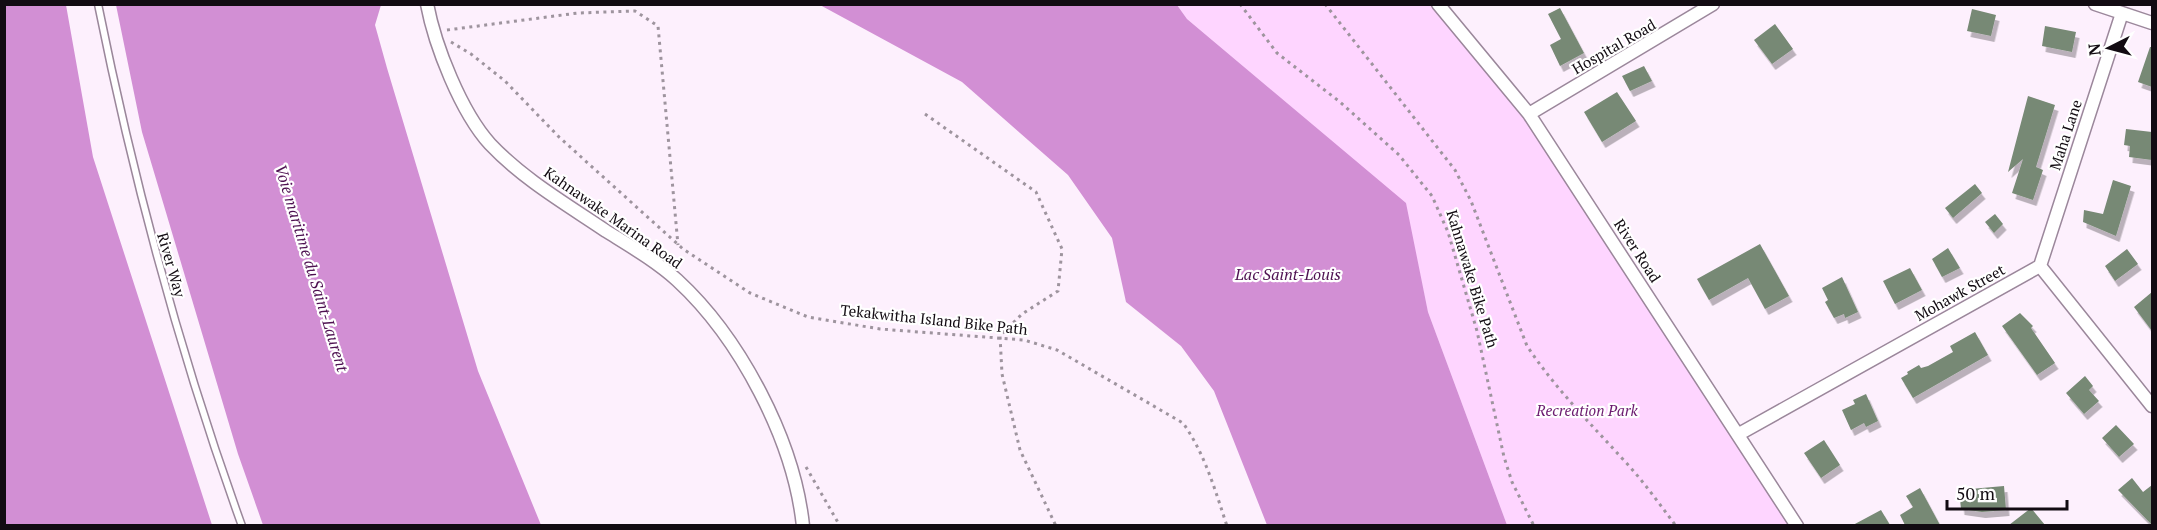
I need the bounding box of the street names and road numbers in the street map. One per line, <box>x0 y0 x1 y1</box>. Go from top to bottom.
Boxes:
street label: Hospital Road <box>1568 14 1659 78</box>
street label: Maha Lane <box>2044 97 2086 172</box>
street label: Kahnawake Marina Road <box>541 162 687 272</box>
street label: Kahnawake Bike Path <box>1442 207 1504 350</box>
street label: River Road <box>1610 215 1666 286</box>
street label: River Way <box>153 230 191 300</box>
street label: Mohawk Street <box>1911 259 2008 325</box>
street label: Tekakwitha Island Bike Path <box>840 299 1029 339</box>

